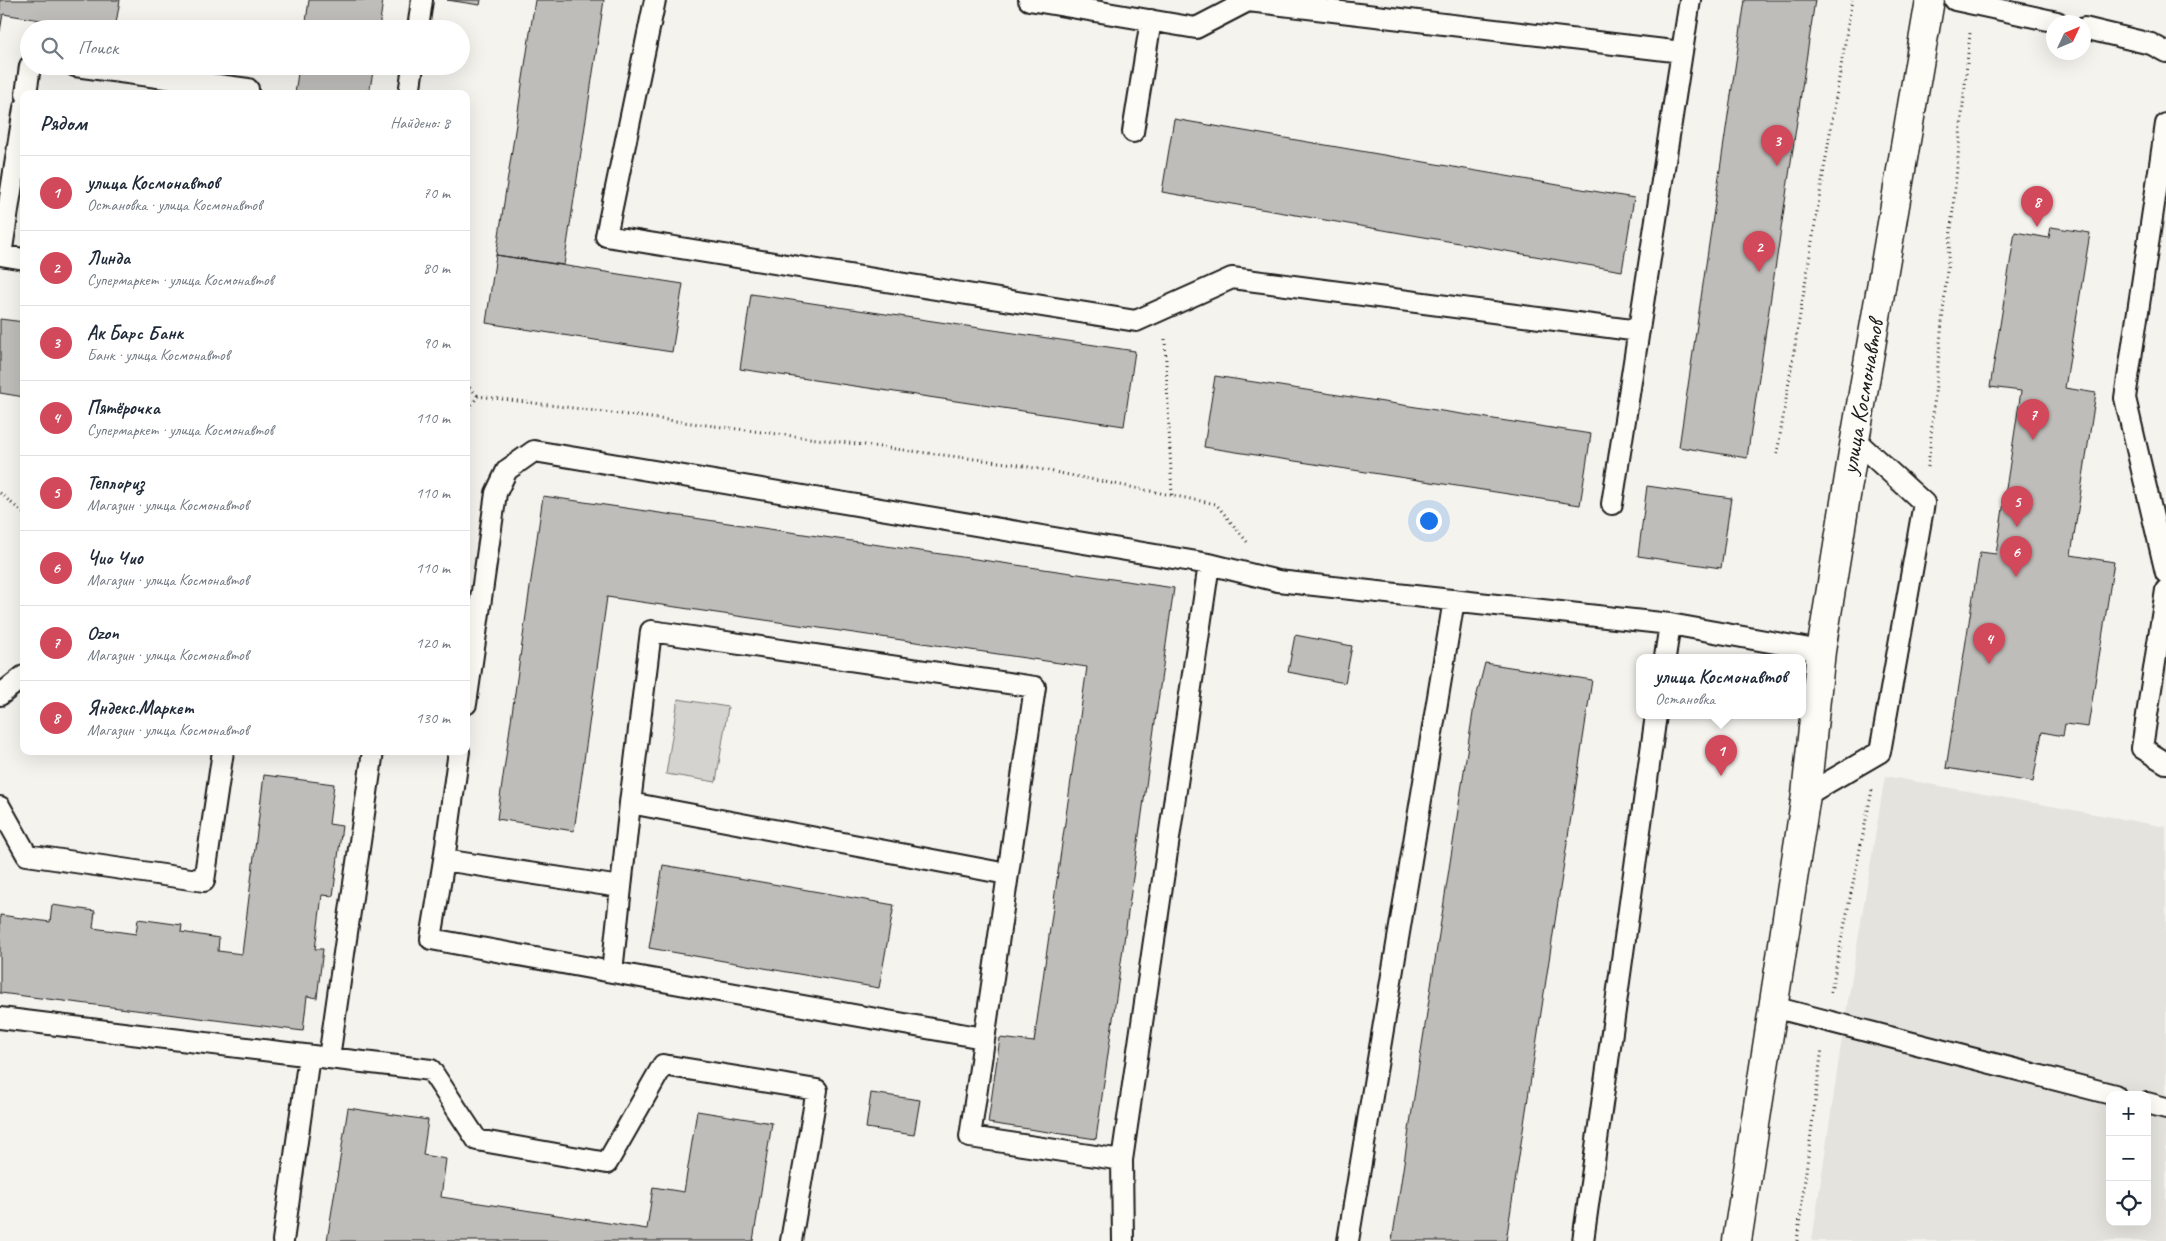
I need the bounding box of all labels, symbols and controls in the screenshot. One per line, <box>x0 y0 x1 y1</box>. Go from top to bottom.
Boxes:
north arrow <box>2046 15 2091 60</box>
search box <box>20 20 470 75</box>
icon: search <box>38 34 66 62</box>
text: Поиск <box>78 36 118 60</box>
text: Рядом <box>40 110 87 136</box>
text: Найдено: 8 <box>390 113 450 133</box>
pin: 3 <box>1761 125 1793 166</box>
text: улица Космонавтов <box>87 171 219 195</box>
text: 1 <box>52 183 60 203</box>
text: 70 m <box>423 183 450 203</box>
pin: 8 <box>2021 186 2053 227</box>
text: Остановка · улица Космонавтов <box>87 195 262 215</box>
pin: 2 <box>1743 231 1775 272</box>
text: Линда <box>87 246 130 270</box>
text: 2 <box>52 258 60 278</box>
text: 80 m <box>423 258 450 278</box>
text: Супермаркет · улица Космонавтов <box>87 270 273 290</box>
street label: улица Космонавтов <box>1833 314 1891 478</box>
text: Ак Барс Банк <box>87 321 183 345</box>
text: 3 <box>52 333 60 353</box>
text: 90 m <box>423 333 450 353</box>
text: Банк · улица Космонавтов <box>87 345 229 365</box>
text: Пятёрочка <box>87 396 160 420</box>
pin: 7 <box>2017 399 2049 440</box>
text: 4 <box>52 408 60 428</box>
text: 110 m <box>416 408 450 428</box>
text: Супермаркет · улица Космонавтов <box>87 420 273 440</box>
text: Теплориз <box>87 471 144 495</box>
text: 5 <box>53 483 59 503</box>
text: 110 m <box>416 483 450 503</box>
pin: 5 <box>2001 486 2033 527</box>
text: Магазин · улица Космонавтов <box>87 495 248 515</box>
your location <box>1416 508 1442 534</box>
pin: 6 <box>2000 536 2032 577</box>
text: Чио Чио <box>87 546 143 570</box>
text: 6 <box>52 558 60 578</box>
text: 110 m <box>416 558 450 578</box>
text: Магазин · улица Космонавтов <box>87 570 248 590</box>
text: Ozon <box>87 621 119 645</box>
pin: 4 <box>1973 623 2005 664</box>
text: 7 <box>52 633 60 653</box>
text: 120 m <box>416 633 450 653</box>
text: Магазин · улица Космонавтов <box>87 645 248 665</box>
popup <box>1636 654 1806 719</box>
text: улица Космонавтов <box>1655 665 1787 689</box>
text: Остановка <box>1655 689 1715 709</box>
text: Яндекс.Маркет <box>87 696 194 720</box>
text: 8 <box>52 708 60 728</box>
text: 130 m <box>416 708 450 728</box>
text: Магазин · улица Космонавтов <box>87 720 248 740</box>
pin: 1 <box>1705 735 1737 776</box>
map controls <box>2106 1091 2151 1226</box>
button: + <box>2106 1091 2151 1136</box>
button: − <box>2106 1136 2151 1181</box>
button: locate <box>2106 1181 2151 1226</box>

